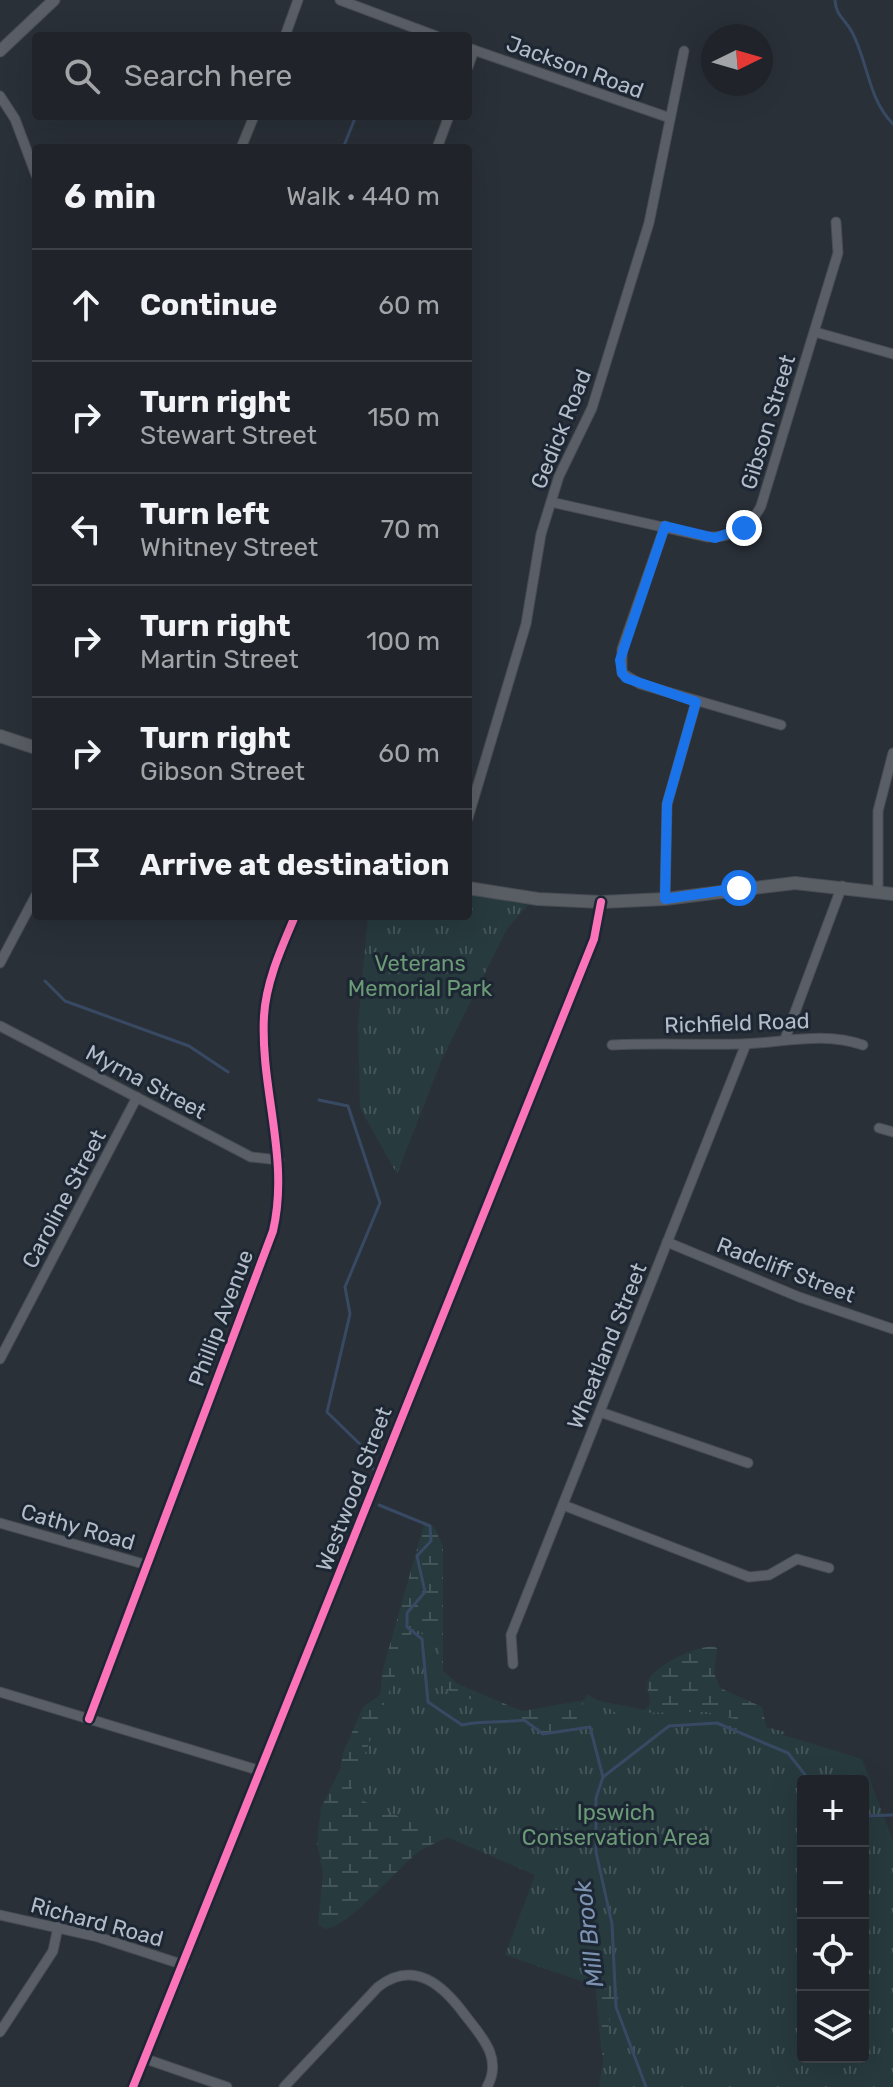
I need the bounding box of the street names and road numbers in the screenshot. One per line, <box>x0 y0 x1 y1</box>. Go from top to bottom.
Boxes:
street label: Jackson Road <box>503 30 647 104</box>
street label: Gibson Street <box>735 351 801 493</box>
street label: Gedick Road <box>525 365 597 493</box>
street label: Richfield Road <box>664 1007 810 1039</box>
street label: Myrna Street <box>81 1039 211 1125</box>
street label: Caroline Street <box>16 1125 112 1273</box>
street label: Radcliff Street <box>713 1231 859 1309</box>
street label: Phillip Avenue <box>183 1246 259 1390</box>
street label: Wheatland Street <box>561 1259 653 1433</box>
street label: Westwood Street <box>310 1403 398 1575</box>
street label: Cathy Road <box>18 1498 138 1556</box>
street label: Richard Road <box>28 1891 166 1953</box>

